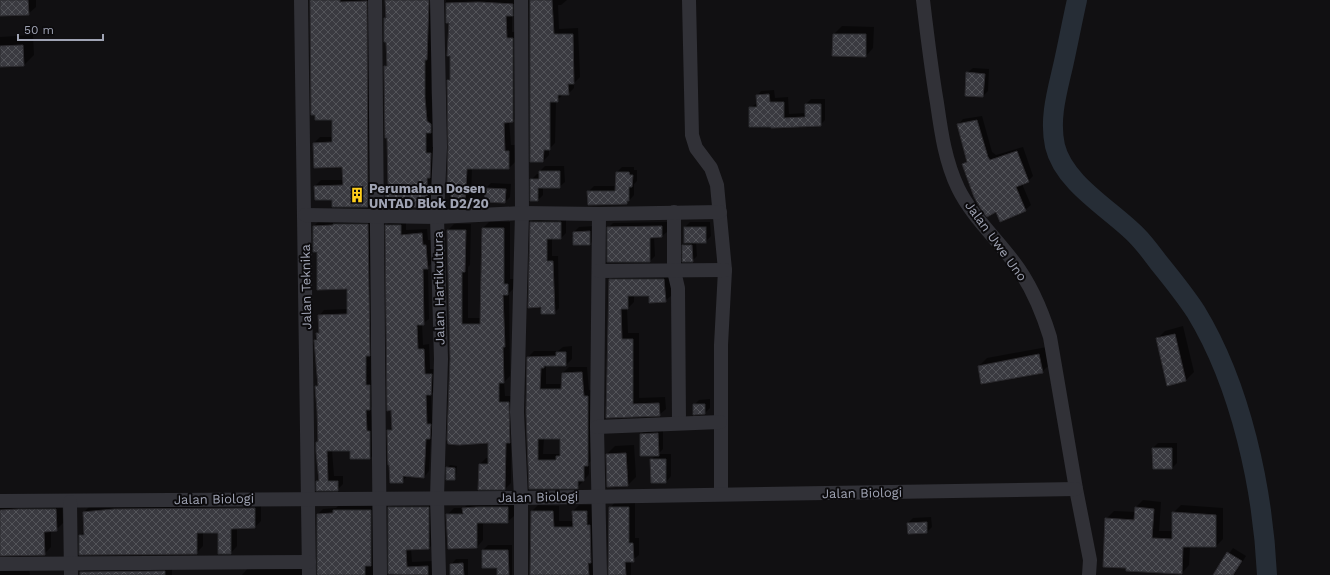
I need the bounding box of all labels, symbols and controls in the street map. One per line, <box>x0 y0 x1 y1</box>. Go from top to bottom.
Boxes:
scale bar <box>18 16 103 42</box>
text: 50 m <box>24 23 54 37</box>
place label: Perumahan Dosen UNTAD Blok D2/20 <box>369 181 489 211</box>
building icon: Perumahan Dosen UNTAD Blok D2/20 <box>348 186 366 204</box>
street label: Jalan Uwe Uno <box>962 198 1030 284</box>
street label: Jalan Hartikultura <box>430 230 447 345</box>
street label: Jalan Teknika <box>298 244 314 330</box>
street label: Jalan Biologi <box>822 485 902 501</box>
street label: Jalan Biologi <box>498 489 578 505</box>
street label: Jalan Biologi <box>174 491 254 507</box>

